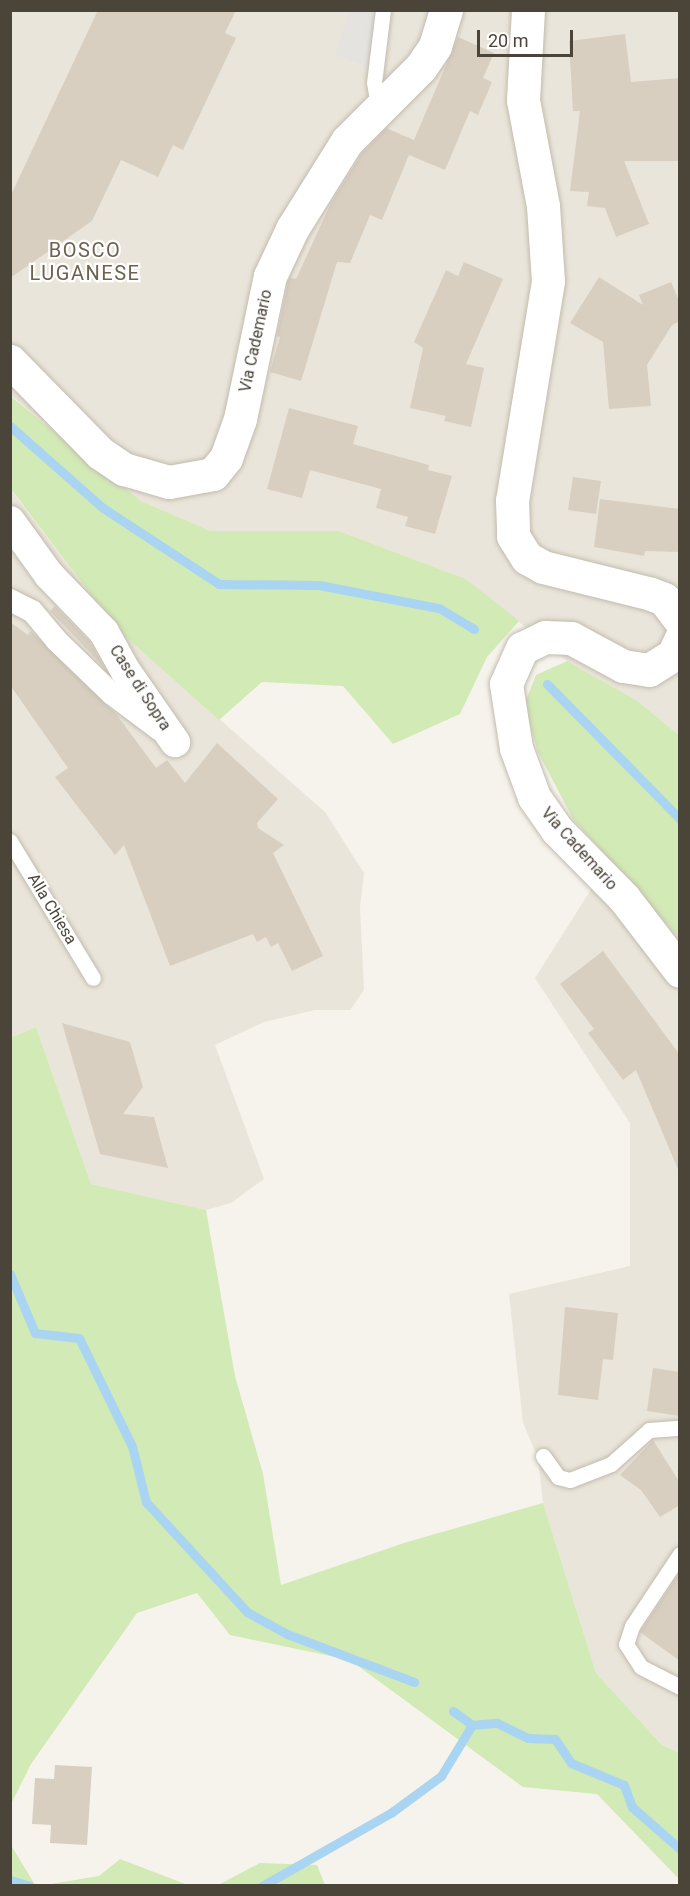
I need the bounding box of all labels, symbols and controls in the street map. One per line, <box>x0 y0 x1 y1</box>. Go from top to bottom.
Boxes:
scale bar <box>480 18 576 56</box>
text: 20 m <box>488 30 528 51</box>
district label: BOSCO LUGANESE <box>30 238 140 285</box>
street label: Via Cademario <box>236 288 276 394</box>
street label: Case di Sopra <box>105 642 175 734</box>
street label: Via Cademario <box>537 804 621 894</box>
street label: Alla Chiesa <box>23 870 81 948</box>

